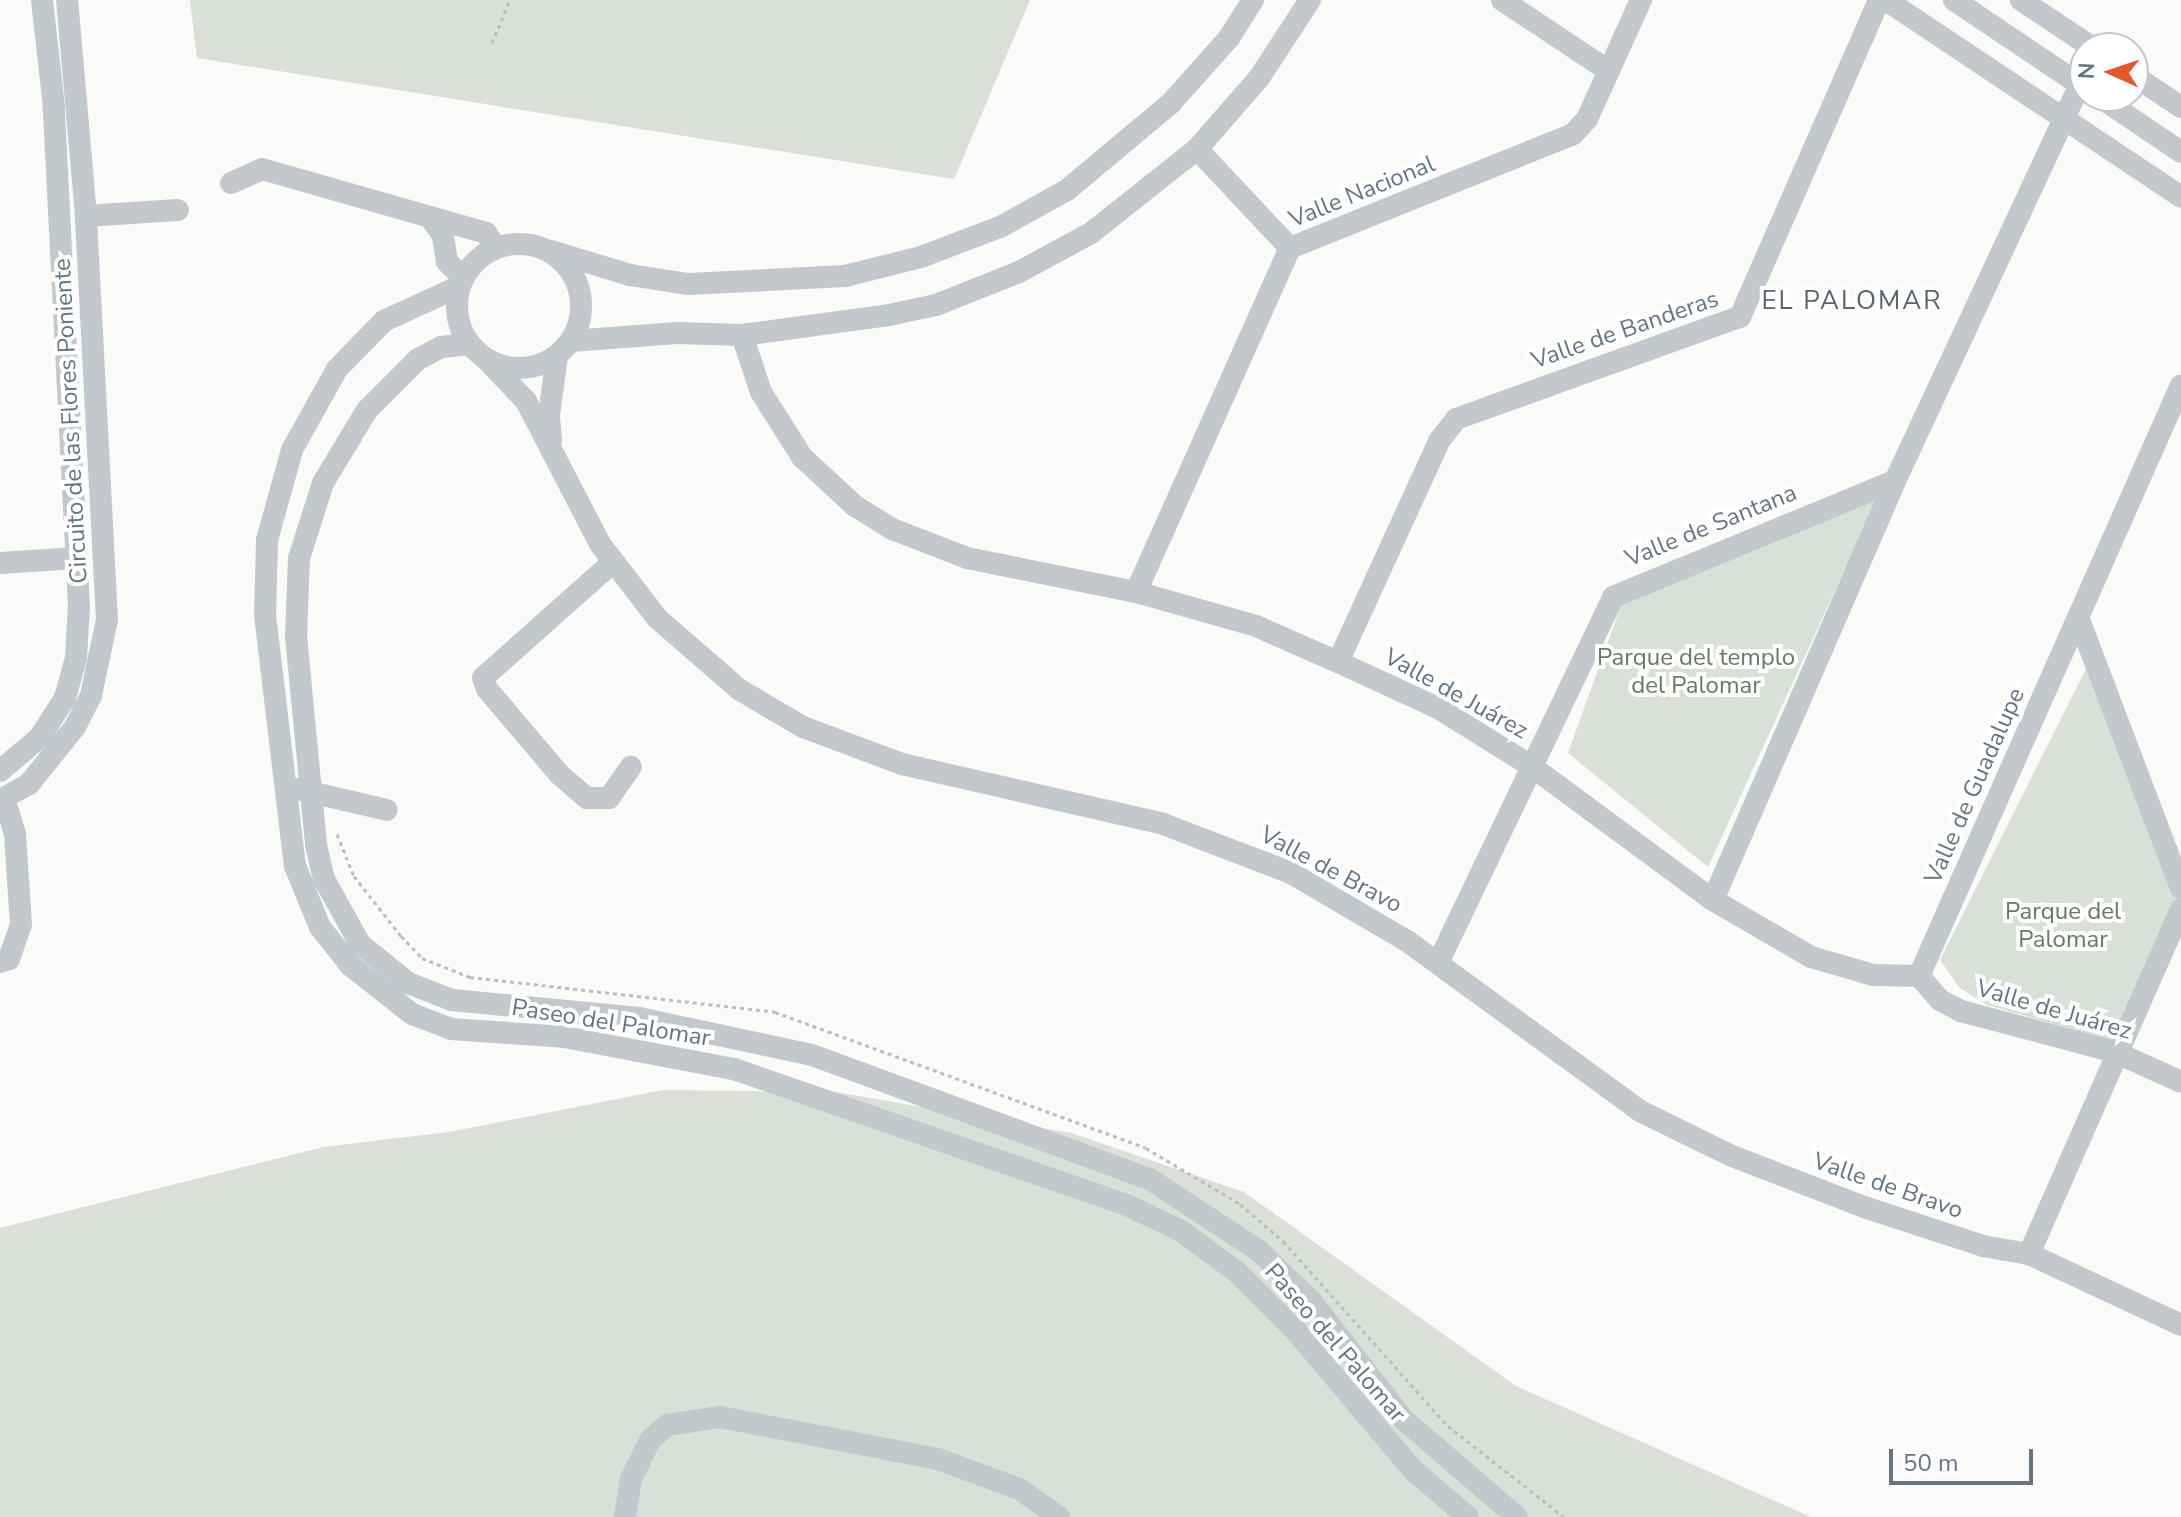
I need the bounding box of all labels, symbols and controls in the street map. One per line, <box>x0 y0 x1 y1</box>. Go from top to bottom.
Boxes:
north arrow <box>2069 32 2149 112</box>
text: N <box>2072 62 2102 80</box>
street label: Valle Nacional <box>1285 150 1439 234</box>
street label: Circuito de las Flores Poniente <box>48 258 94 584</box>
street label: Valle de Banderas <box>1528 284 1722 376</box>
district label: EL PALOMAR <box>1761 285 1943 317</box>
street label: Valle de Santana <box>1621 478 1801 574</box>
street label: Valle de Juárez <box>1379 643 1533 745</box>
park label: Parque del templo del Palomar <box>1597 644 1795 700</box>
street label: Valle de Guadalupe <box>1919 684 2031 888</box>
street label: Valle de Bravo <box>1255 821 1407 919</box>
park label: Parque del Palomar <box>2005 898 2121 954</box>
street label: Valle de Juárez <box>1973 974 2135 1046</box>
street label: Paseo del Palomar <box>510 993 712 1053</box>
street label: Valle de Bravo <box>1809 1147 1967 1225</box>
street label: Paseo del Palomar <box>1258 1258 1412 1428</box>
scale bar <box>1893 1433 2037 1483</box>
text: 50 m <box>1903 1447 1959 1479</box>

